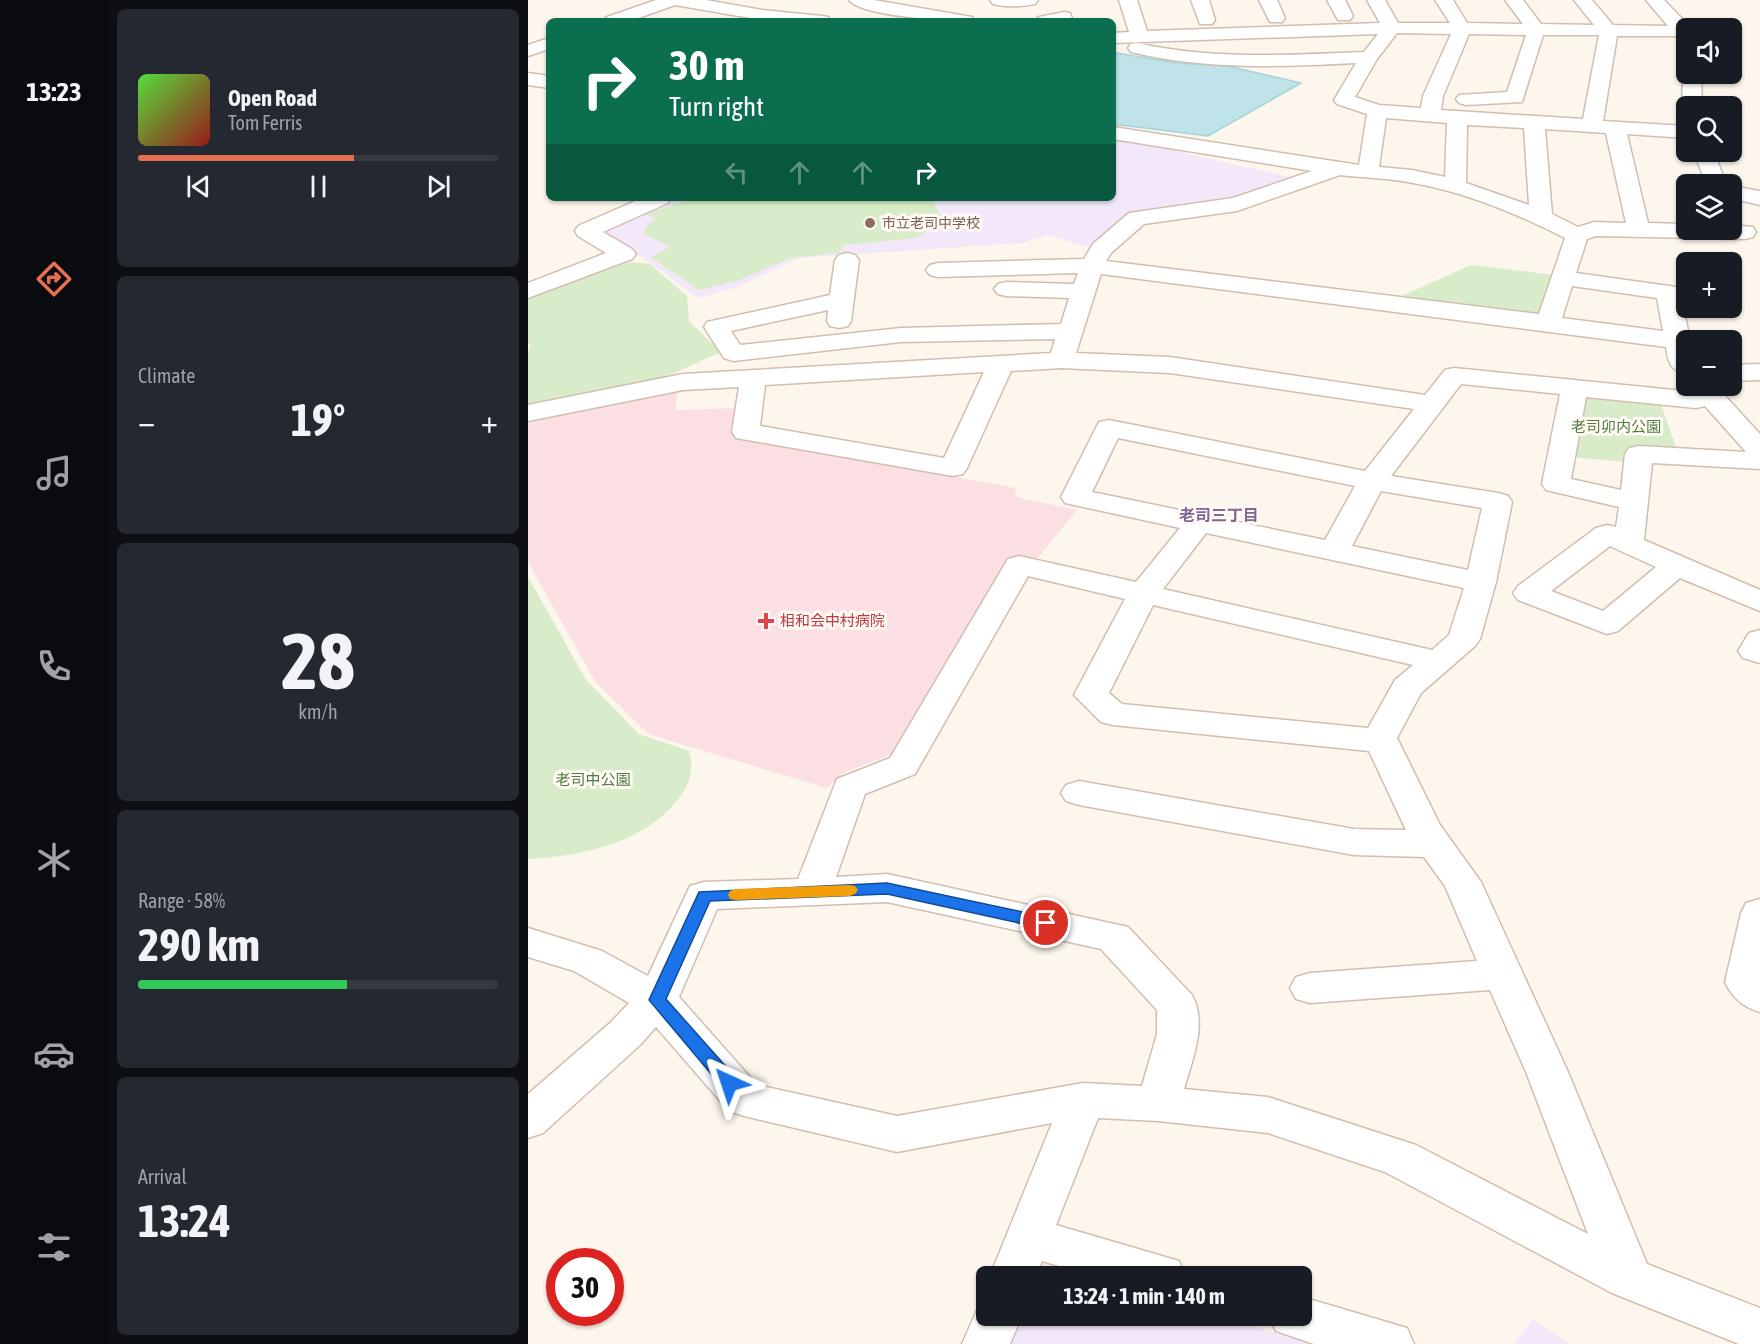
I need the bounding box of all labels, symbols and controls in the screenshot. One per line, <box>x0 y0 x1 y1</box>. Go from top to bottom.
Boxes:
map controls <box>1676 18 1742 396</box>
button: sound <box>1676 18 1742 84</box>
text: 30 m <box>669 41 744 89</box>
icon: right <box>570 42 648 120</box>
text: 13:23 <box>26 76 82 107</box>
text: Open Road <box>228 85 317 111</box>
text: Turn right <box>669 91 764 122</box>
button: search <box>1676 96 1742 162</box>
text: Tom Ferris <box>228 111 302 134</box>
icon: left <box>720 156 753 189</box>
icon: ahead <box>783 156 816 189</box>
icon: ahead <box>846 156 879 189</box>
icon: right <box>909 156 942 189</box>
icon: previous <box>182 170 215 203</box>
icon: pause <box>302 170 335 203</box>
icon: next <box>422 170 455 203</box>
button: layers <box>1676 174 1742 240</box>
place label: 市立老司中学校 <box>882 215 980 231</box>
marker: 市立老司中学校 <box>863 216 877 230</box>
button: + <box>1676 252 1742 318</box>
icon: directions <box>33 258 75 300</box>
button: − <box>1676 330 1742 396</box>
text: Climate <box>138 364 195 387</box>
text: 19° <box>291 394 345 446</box>
text: − <box>138 402 155 440</box>
text: + <box>481 402 498 440</box>
park label: 老司卯内公園 <box>1571 418 1661 435</box>
icon: music <box>33 452 75 494</box>
district label: 老司三丁目 <box>1179 506 1259 524</box>
marker: 相和会中村病院 <box>757 612 775 630</box>
place label: 相和会中村病院 <box>780 612 885 629</box>
text: 28 <box>281 616 355 706</box>
icon: phone <box>33 645 75 687</box>
text: km/h <box>298 700 338 723</box>
park label: 老司中公園 <box>555 771 631 788</box>
icon: climate <box>33 839 75 881</box>
text: Range · 58% <box>138 889 225 912</box>
pin <box>1020 897 1071 948</box>
icon: arrive <box>1029 906 1062 939</box>
text: 290 km <box>138 919 260 971</box>
icon: car <box>33 1033 75 1075</box>
position arrow <box>697 1051 761 1115</box>
text: Arrival <box>138 1165 187 1188</box>
text: 13:24 <box>138 1195 231 1247</box>
icon: filters <box>33 1226 75 1268</box>
speed limit sign: 30 <box>546 1248 624 1326</box>
text: 13:24 · 1 min · 140 m <box>1063 1283 1225 1309</box>

